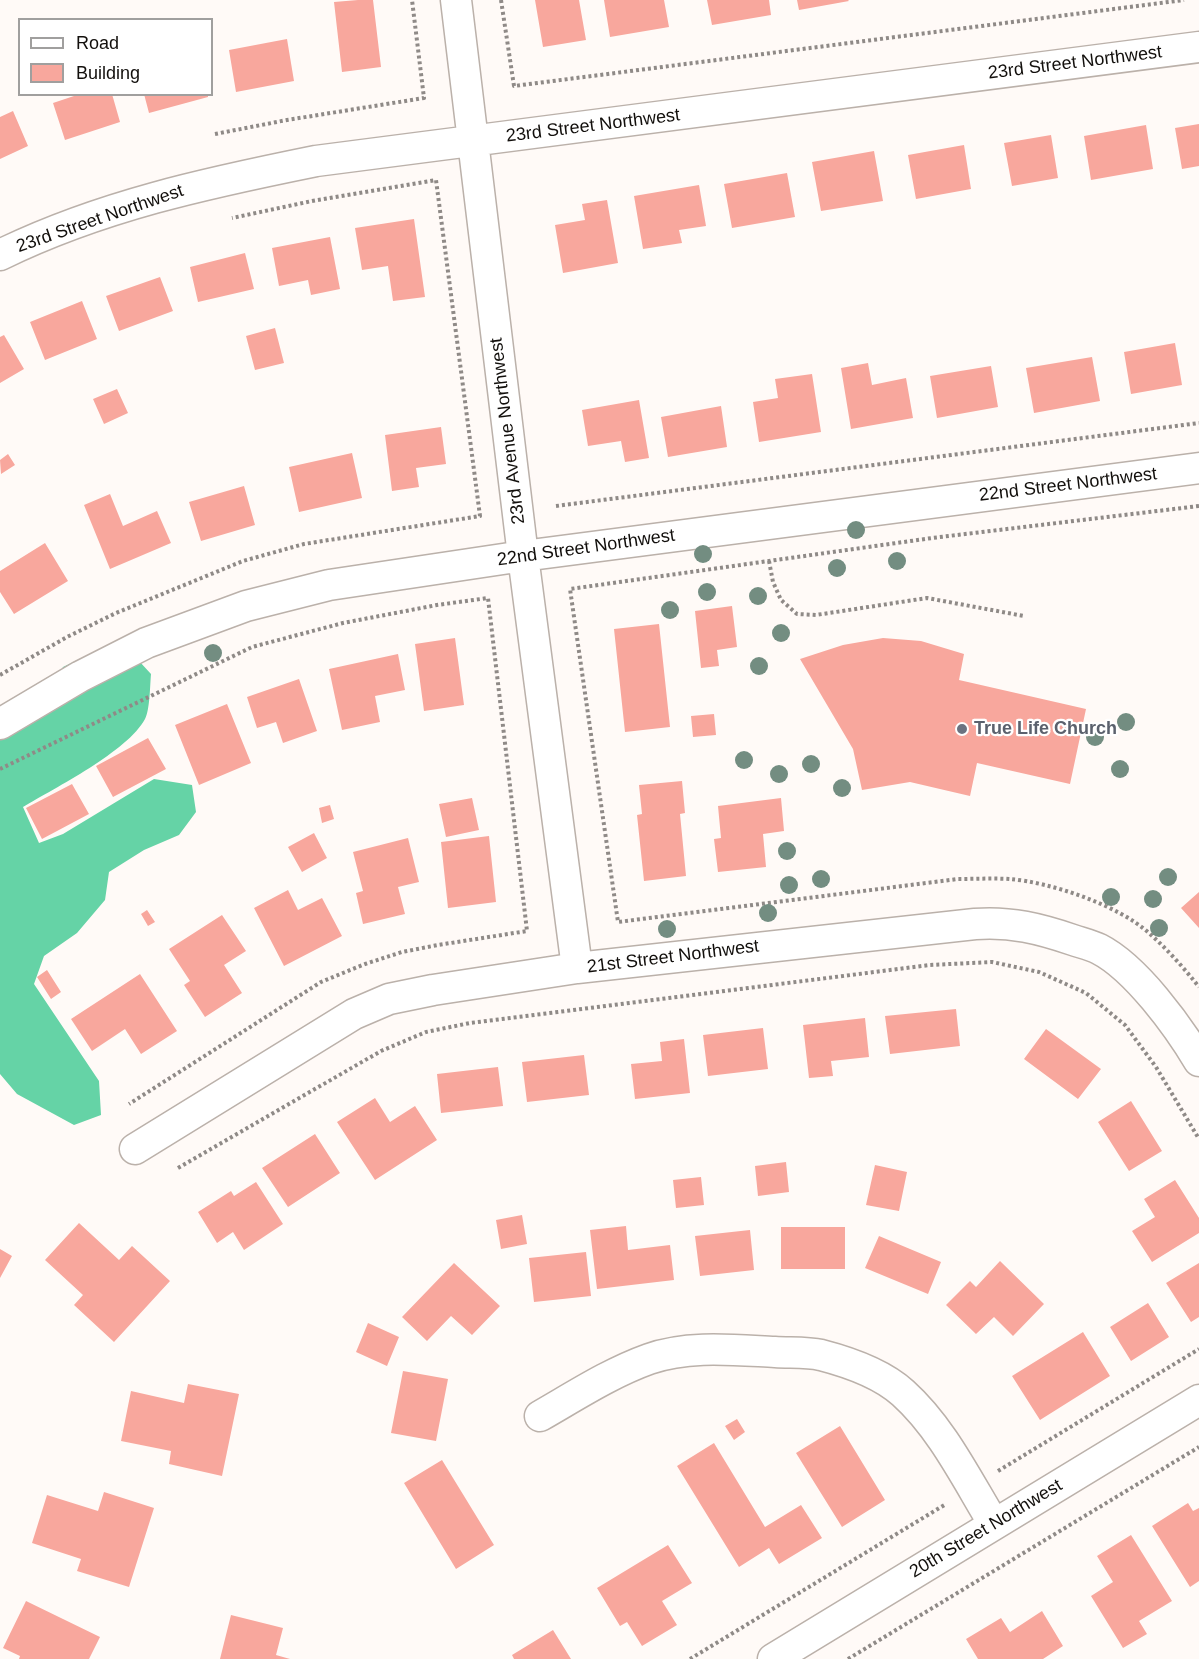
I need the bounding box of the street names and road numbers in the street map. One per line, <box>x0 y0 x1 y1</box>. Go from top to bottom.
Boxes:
street label: 23rd Street Northwest <box>987 42 1163 84</box>
street label: 23rd Street Northwest <box>505 105 681 147</box>
street label: 23rd Street Northwest <box>14 180 186 258</box>
street label: 23rd Avenue Northwest <box>486 336 530 526</box>
street label: 22nd Street Northwest <box>978 463 1158 507</box>
street label: 22nd Street Northwest <box>496 525 676 571</box>
street label: 21st Street Northwest <box>586 936 760 978</box>
street label: 20th Street Northwest <box>906 1475 1066 1583</box>

